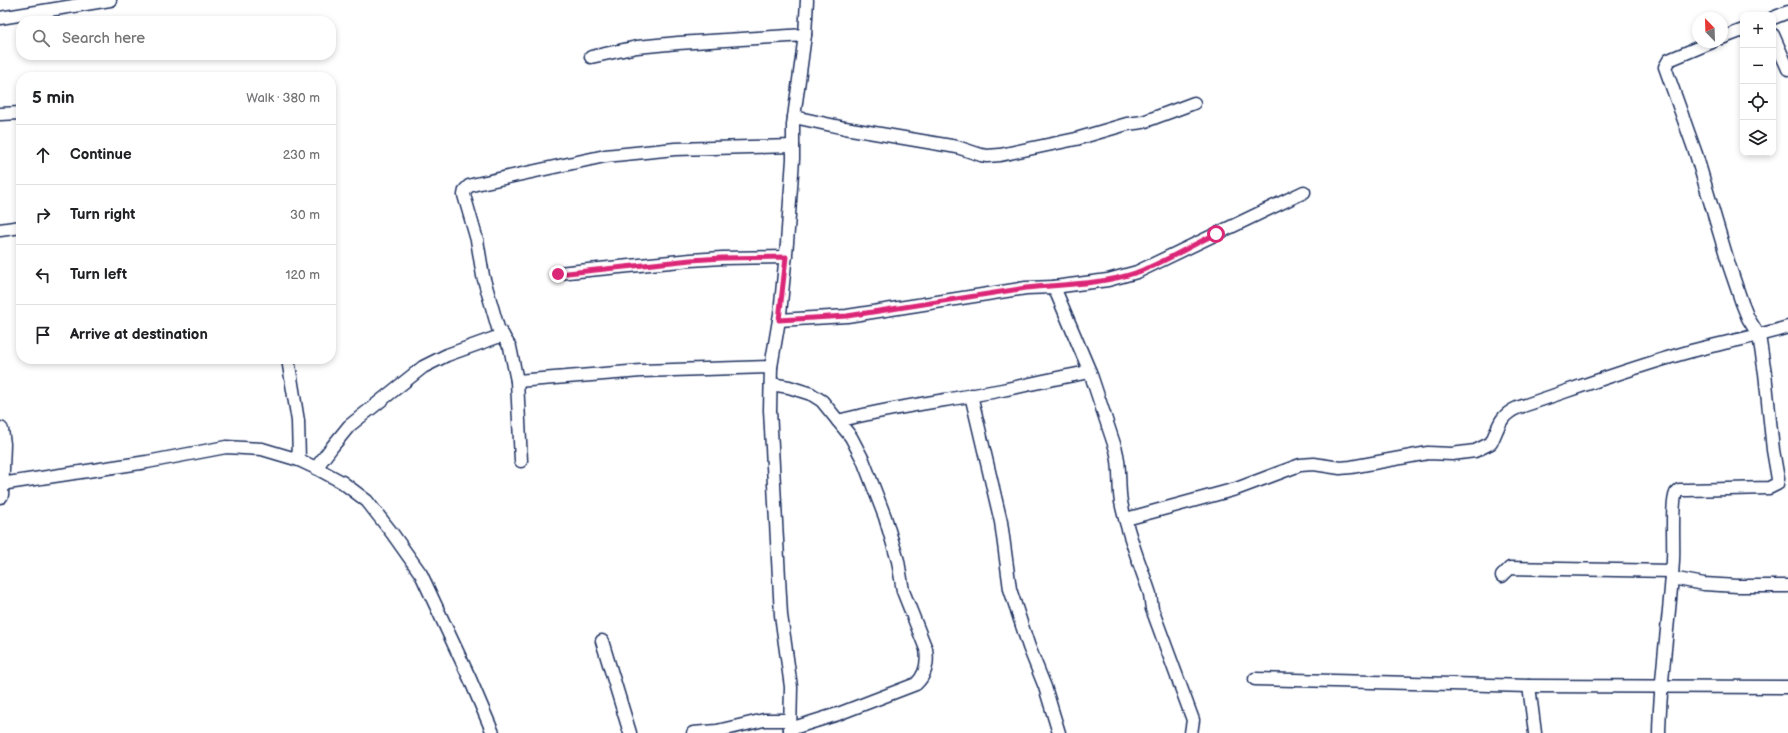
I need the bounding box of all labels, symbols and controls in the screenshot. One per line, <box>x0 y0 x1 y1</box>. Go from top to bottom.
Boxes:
north arrow <box>1692 12 1728 48</box>
map controls <box>1740 12 1776 156</box>
button: + <box>1740 12 1776 48</box>
search box <box>16 16 336 60</box>
icon: search <box>30 27 52 49</box>
text: Search here <box>62 29 145 48</box>
button: − <box>1740 48 1776 84</box>
button: locate <box>1740 84 1776 120</box>
text: 5 min <box>32 88 75 108</box>
text: Walk · 380 m <box>246 90 320 106</box>
button: layers <box>1740 120 1776 156</box>
icon: ahead <box>32 144 54 166</box>
text: Continue <box>70 145 132 164</box>
text: 230 m <box>283 147 320 163</box>
icon: right <box>32 204 54 226</box>
text: Turn right <box>70 205 135 224</box>
text: 30 m <box>290 207 320 223</box>
route start <box>1207 225 1225 243</box>
icon: left <box>32 264 54 286</box>
text: Turn left <box>70 265 127 284</box>
route end <box>549 265 567 283</box>
text: 120 m <box>285 267 320 283</box>
icon: arrive <box>32 324 54 346</box>
text: Arrive at destination <box>70 325 208 344</box>

